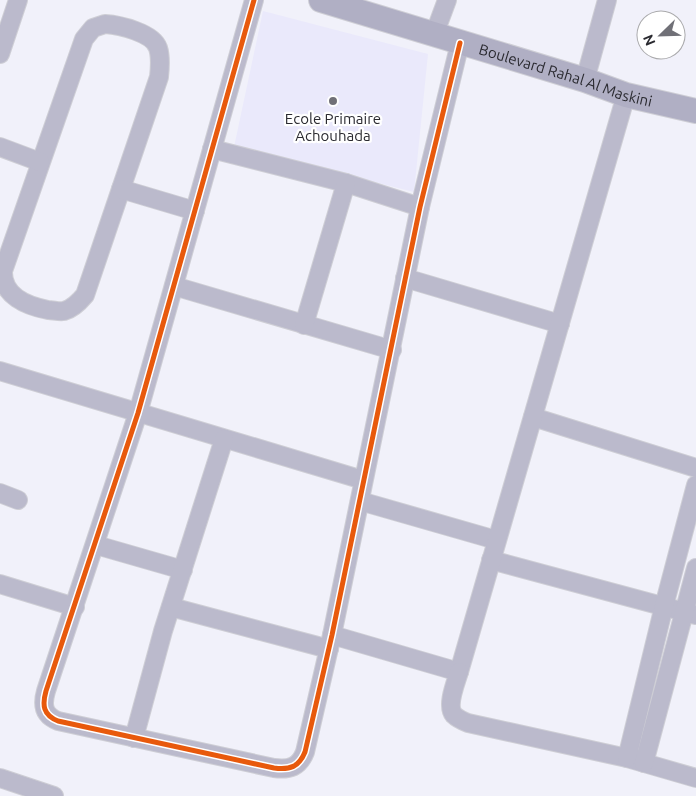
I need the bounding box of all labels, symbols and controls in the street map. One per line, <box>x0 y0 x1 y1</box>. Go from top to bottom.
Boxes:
north arrow <box>636 10 686 60</box>
text: N <box>640 32 658 48</box>
street label: Boulevard Rahal Al Maskini <box>477 40 654 109</box>
marker: Ecole Primaire Achouhada <box>327 95 339 107</box>
place label: Ecole Primaire Achouhada <box>285 110 381 144</box>

